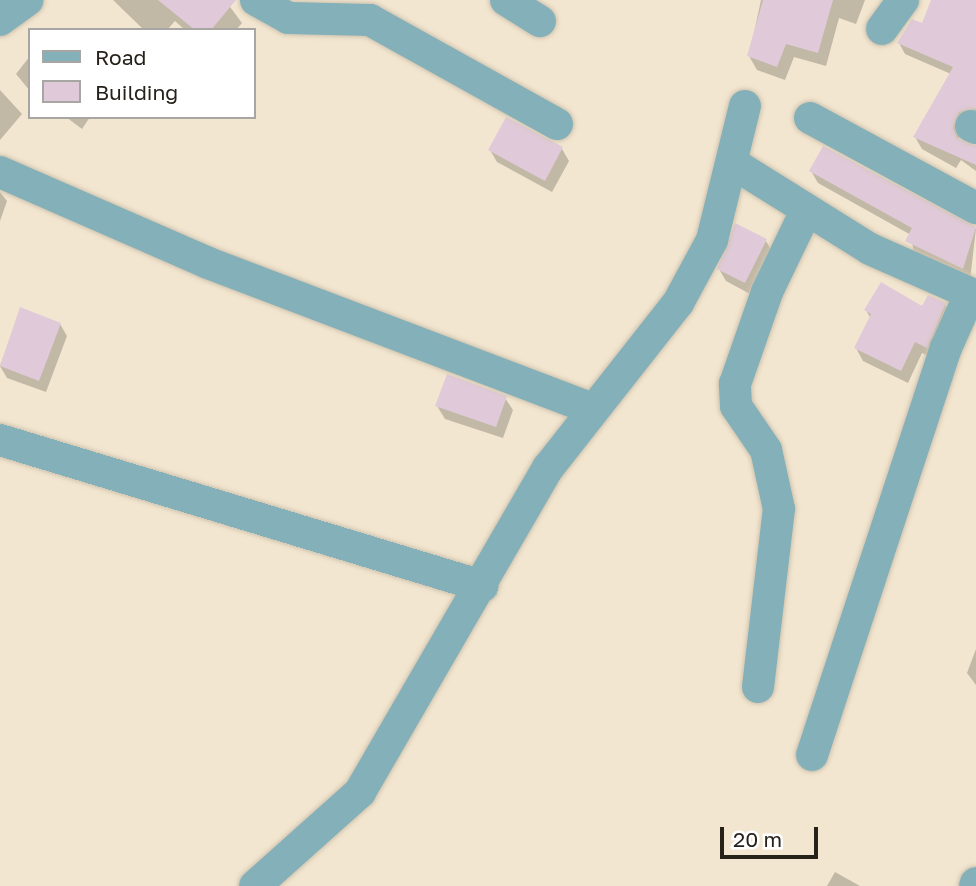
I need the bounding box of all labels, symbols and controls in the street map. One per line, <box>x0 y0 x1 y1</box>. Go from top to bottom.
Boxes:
legend <box>28 28 256 119</box>
text: Road <box>95 44 146 70</box>
text: Building <box>95 79 178 105</box>
scale bar <box>724 812 822 856</box>
text: 20 m <box>733 826 782 852</box>

